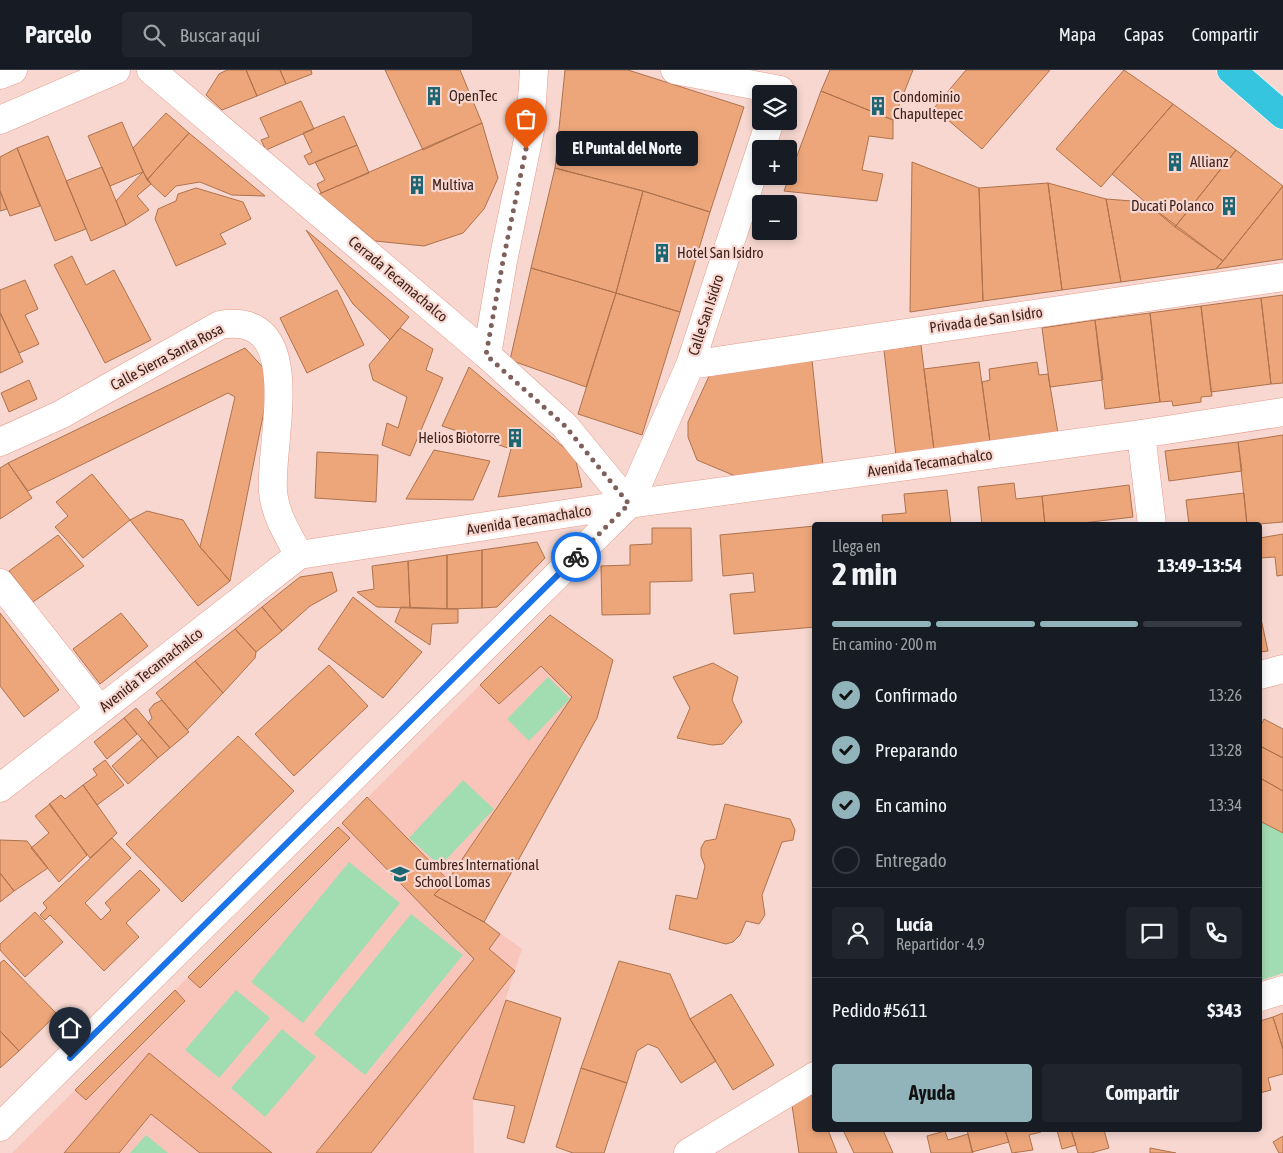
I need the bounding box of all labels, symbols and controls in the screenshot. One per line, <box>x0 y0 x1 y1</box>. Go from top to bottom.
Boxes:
search box <box>122 12 472 57</box>
text: Parcelo <box>25 21 92 48</box>
icon: search <box>140 21 168 49</box>
text: Buscar aquí <box>180 24 260 46</box>
text: Mapa <box>1059 24 1096 45</box>
text: Capas <box>1124 24 1164 45</box>
text: Compartir <box>1192 24 1258 45</box>
building icon: OpenTec <box>423 85 445 107</box>
map controls <box>752 85 797 240</box>
button: layers <box>752 85 797 130</box>
place label: OpenTec <box>449 87 497 104</box>
place label: Condominio Chapultepec <box>893 88 963 122</box>
building icon: Condominio Chapultepec <box>867 95 889 117</box>
pin <box>505 98 547 149</box>
icon: bag <box>512 105 540 133</box>
callout: El Puntal del Norte <box>556 132 698 166</box>
text: El Puntal del Norte <box>572 139 682 157</box>
button: + <box>752 140 797 185</box>
building icon: Allianz <box>1164 151 1186 173</box>
place label: Allianz <box>1190 153 1229 170</box>
building icon: Multiva <box>406 174 428 196</box>
place label: Multiva <box>432 176 474 193</box>
button: − <box>752 195 797 240</box>
building icon: Ducati Polanco <box>1218 195 1240 217</box>
place label: Ducati Polanco <box>1131 197 1214 214</box>
street label: Cerrada Tecamachalco <box>345 232 451 325</box>
building icon: Hotel San Isidro <box>651 242 673 264</box>
place label: Hotel San Isidro <box>677 244 764 261</box>
street label: Calle San Isidro <box>684 272 727 357</box>
street label: Privada de San Isidro <box>928 303 1044 336</box>
street label: Calle Sierra Santa Rosa <box>107 320 226 393</box>
building icon: Helios Biotorre <box>504 427 526 449</box>
place label: Helios Biotorre <box>418 429 500 446</box>
street label: Avenida Tecamachalco <box>866 445 994 480</box>
street label: Avenida Tecamachalco <box>465 501 592 538</box>
courier <box>551 532 601 582</box>
text: Llega en <box>832 537 881 555</box>
icon: bike <box>562 543 590 571</box>
text: 13:49–13:54 <box>1157 554 1242 576</box>
text: 2 min <box>832 555 897 592</box>
street label: Avenida Tecamachalco <box>96 624 206 715</box>
text: En camino · 200 m <box>832 635 937 653</box>
icon: check <box>832 681 860 709</box>
text: Confirmado <box>875 684 957 706</box>
text: 13:26 <box>1209 686 1242 704</box>
icon: check <box>832 736 860 764</box>
text: Preparando <box>875 739 958 761</box>
text: 13:28 <box>1209 741 1242 759</box>
icon: check <box>832 791 860 819</box>
text: En camino <box>875 794 947 816</box>
text: 13:34 <box>1209 796 1242 814</box>
text: Entregado <box>875 849 947 871</box>
place label: Cumbres International School Lomas <box>415 856 539 890</box>
school or university icon: Cumbres International School Lomas <box>389 863 411 885</box>
button: person <box>832 907 884 959</box>
button: chat <box>1126 907 1178 959</box>
button: phone <box>1190 907 1242 959</box>
text: Lucía <box>896 913 933 935</box>
text: Repartidor · 4.9 <box>896 935 985 953</box>
text: Pedido #5611 <box>832 999 928 1021</box>
text: $343 <box>1207 999 1242 1021</box>
pin <box>49 1007 91 1058</box>
icon: home <box>56 1014 84 1042</box>
button: Ayuda <box>832 1064 1032 1122</box>
button: Compartir <box>1042 1064 1242 1122</box>

